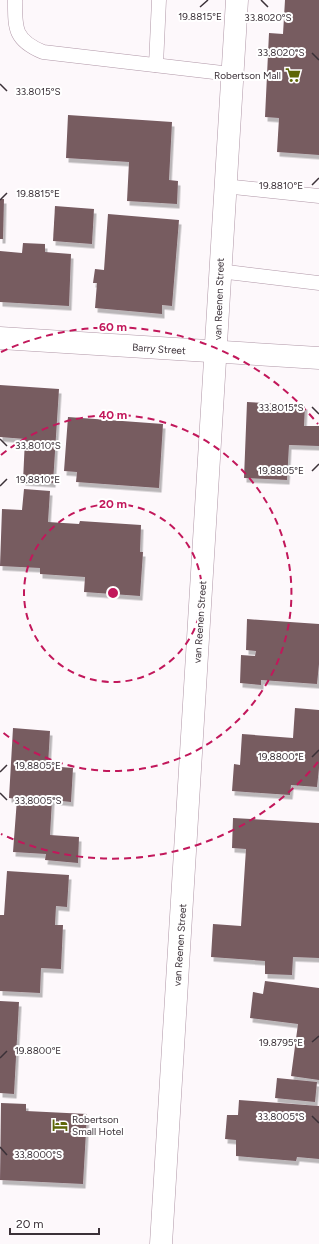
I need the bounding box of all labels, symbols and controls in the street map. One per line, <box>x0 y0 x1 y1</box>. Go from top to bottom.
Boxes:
text: 19.8815°E <box>178 10 222 23</box>
text: 33.8020°S <box>244 11 292 24</box>
text: 33.8020°S <box>257 46 305 59</box>
supermarket icon: Robertson Mall <box>284 66 302 84</box>
place label: Robertson Mall <box>214 69 281 82</box>
text: 33.8015°S <box>15 85 61 98</box>
text: 19.8810°E <box>259 179 303 192</box>
text: 19.8815°E <box>16 187 60 200</box>
street label: van Reenen Street <box>211 257 227 340</box>
text: 60 m <box>99 320 127 334</box>
street label: Barry Street <box>132 341 186 357</box>
text: 33.8015°S <box>258 401 304 414</box>
text: 40 m <box>99 408 127 422</box>
text: 33.8010°S <box>15 439 61 452</box>
text: 19.8805°E <box>258 464 304 477</box>
text: 19.8810°E <box>16 473 60 486</box>
text: 20 m <box>99 497 127 511</box>
street label: van Reenen Street <box>191 580 209 664</box>
centre of rings <box>106 586 120 600</box>
text: 19.8800°E <box>258 750 304 763</box>
text: 19.8805°E <box>15 759 61 772</box>
text: 33.8005°S <box>14 794 62 807</box>
street label: van Reenen Street <box>171 903 189 987</box>
text: 19.8795°E <box>259 1036 303 1049</box>
text: 19.8800°E <box>15 1044 61 1057</box>
text: 33.8005°S <box>257 1110 305 1123</box>
place label: Robertson Small Hotel <box>72 1113 123 1138</box>
hotel icon: Robertson Small Hotel <box>51 1116 69 1134</box>
text: 33.8000°S <box>14 1148 62 1161</box>
scale bar <box>10 1210 99 1236</box>
text: 20 m <box>16 1217 44 1231</box>

